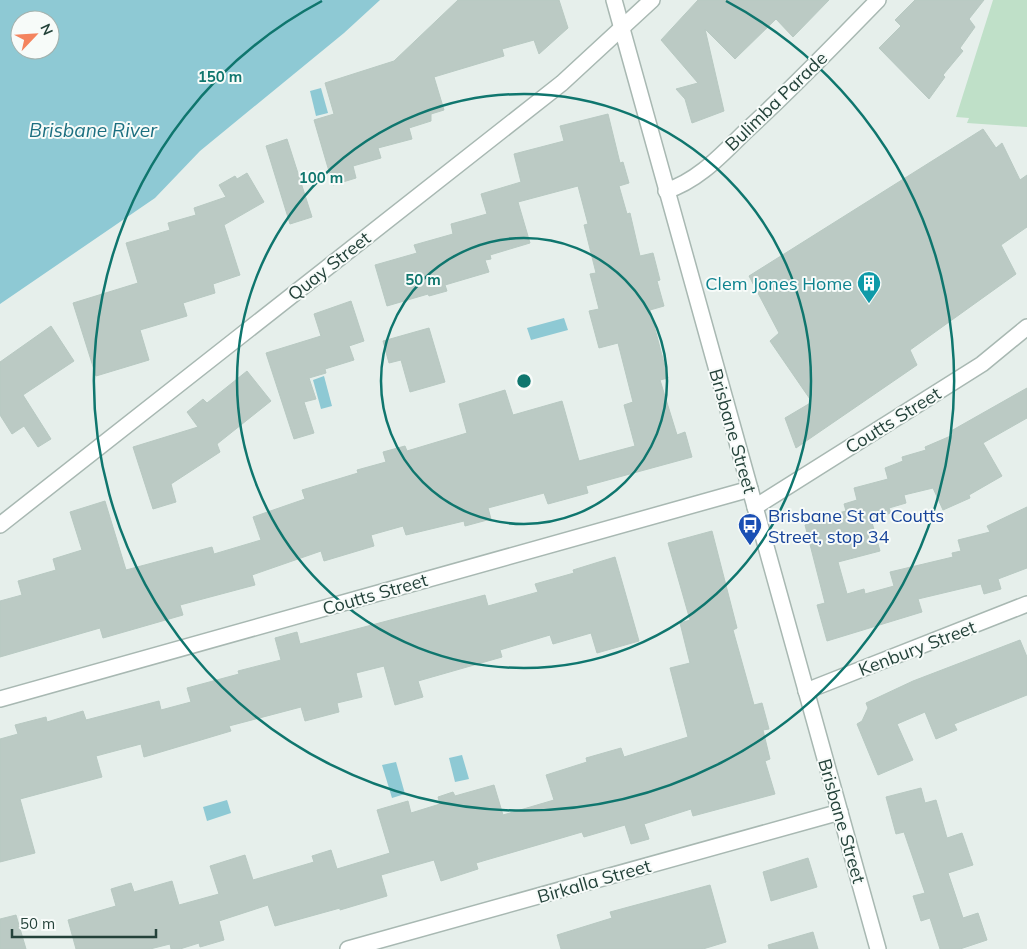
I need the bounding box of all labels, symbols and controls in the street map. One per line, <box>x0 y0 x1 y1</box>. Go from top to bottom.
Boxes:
north arrow <box>10 10 60 60</box>
text: N <box>36 21 57 38</box>
street label: Bulimba Parade <box>720 46 832 156</box>
text: 150 m <box>198 67 242 86</box>
water label: Brisbane River <box>29 118 158 142</box>
text: 100 m <box>299 168 343 187</box>
street label: Quay Street <box>283 226 375 306</box>
text: 50 m <box>405 270 441 289</box>
building icon: Clem Jones Home <box>856 270 882 304</box>
place label: Clem Jones Home <box>705 272 852 295</box>
street label: Brisbane Street <box>704 366 762 496</box>
centre of rings <box>515 372 533 390</box>
street label: Coutts Street <box>841 382 945 458</box>
place label: Brisbane St at Coutts Street, stop 34 <box>768 504 944 548</box>
bus stop icon: Brisbane St at Coutts Street, stop 34 <box>737 512 763 546</box>
street label: Coutts Street <box>320 568 430 620</box>
street label: Kenbury Street <box>855 615 979 681</box>
street label: Brisbane Street <box>813 756 871 886</box>
street label: Birkalla Street <box>535 854 653 908</box>
scale bar <box>12 906 156 938</box>
text: 50 m <box>20 914 55 933</box>

